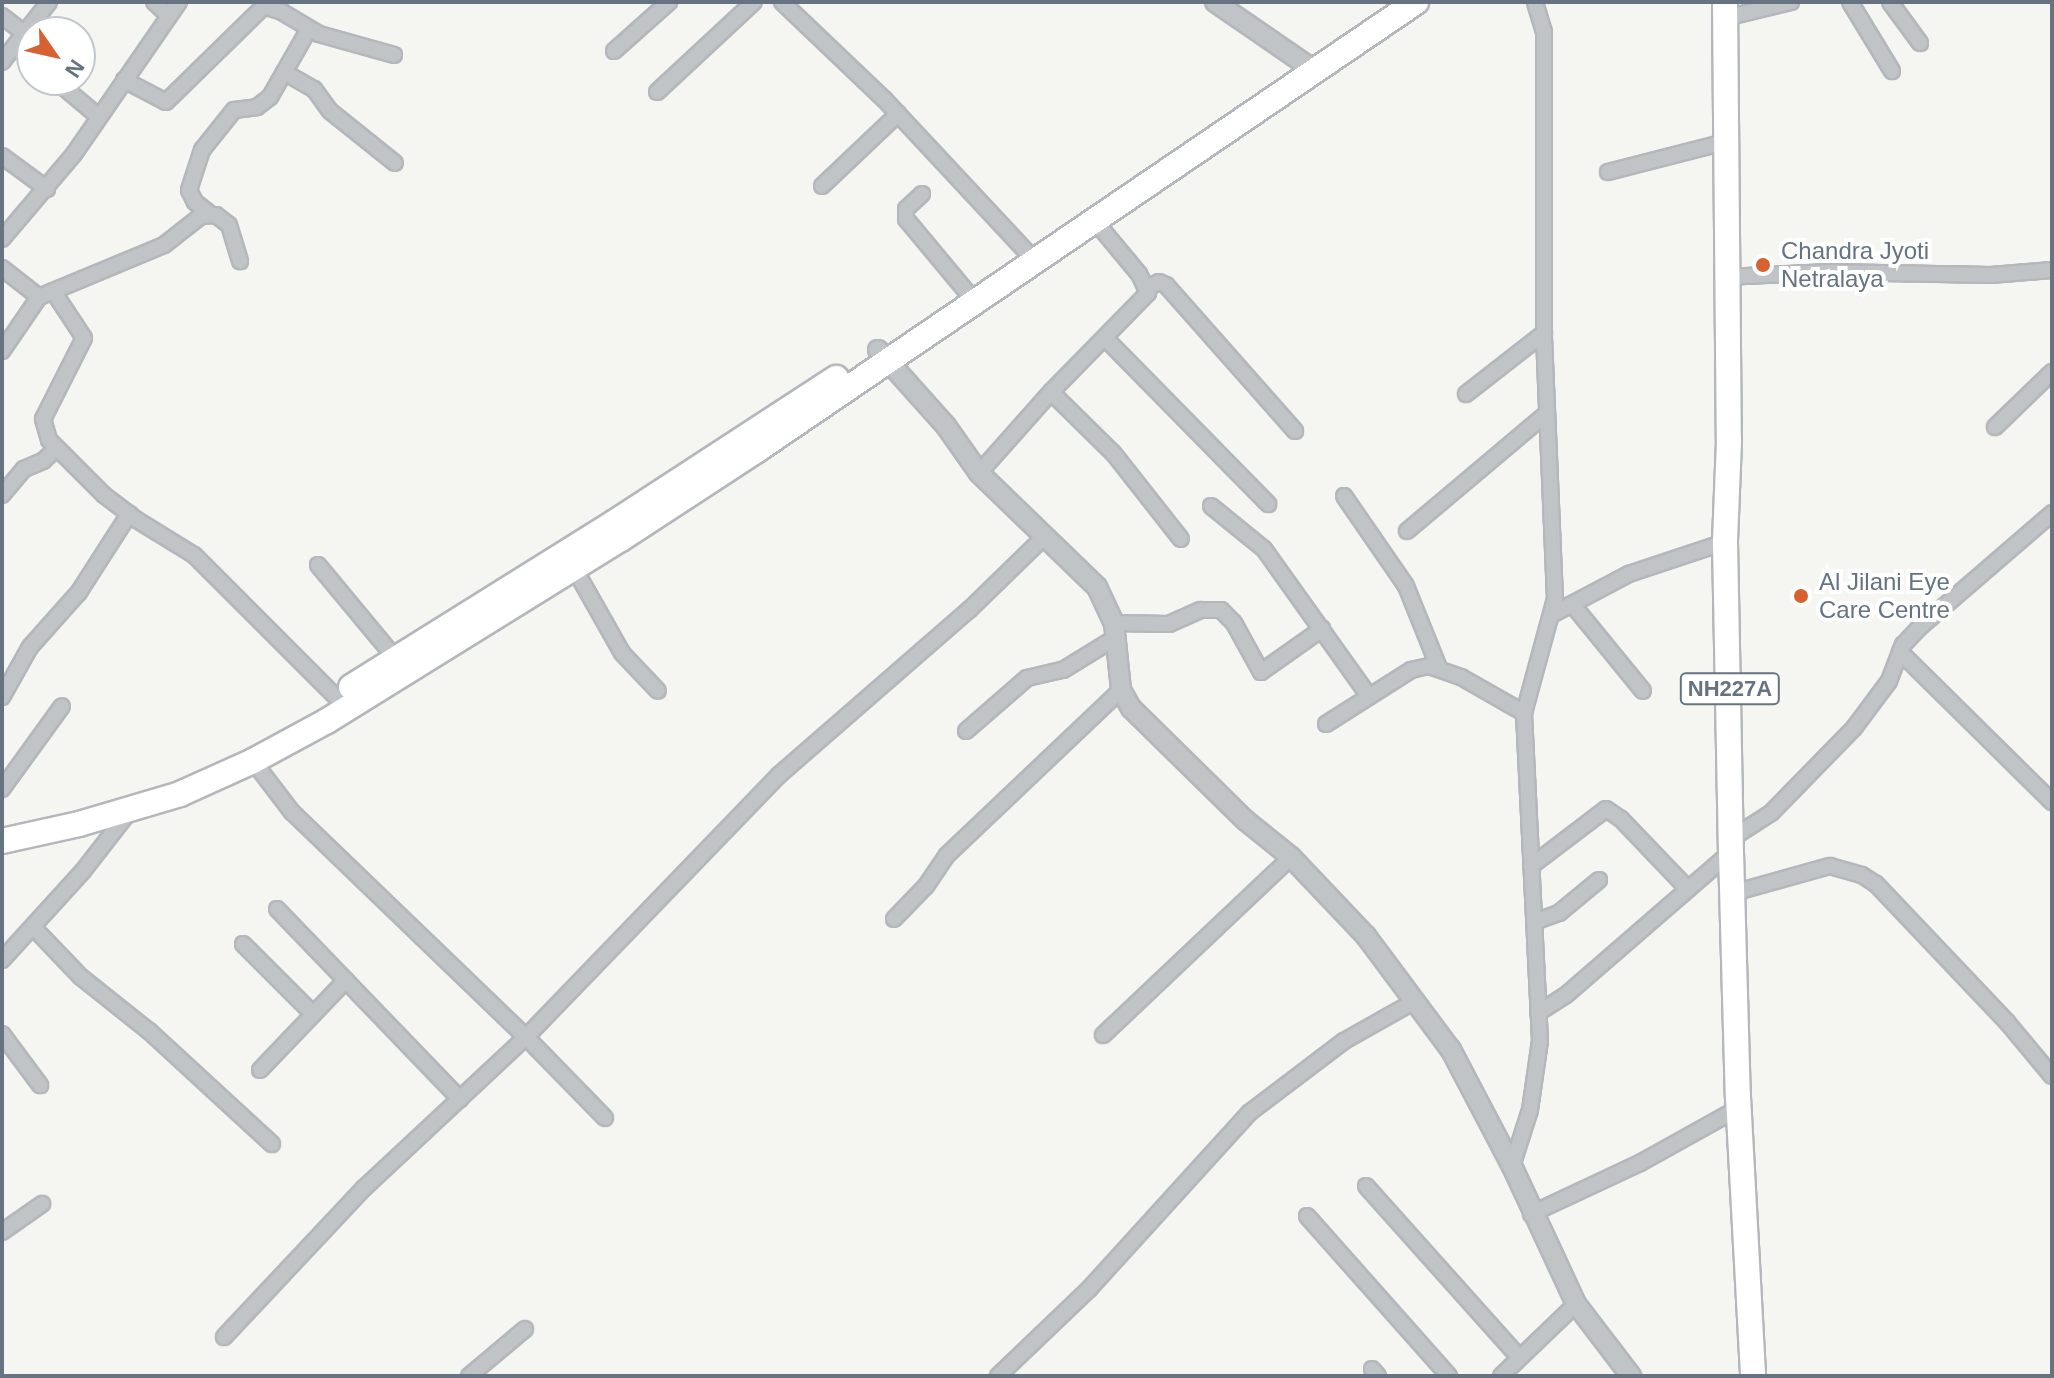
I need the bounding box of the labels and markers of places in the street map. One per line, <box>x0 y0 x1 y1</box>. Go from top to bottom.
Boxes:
place label: Chandra Jyoti Netralaya <box>1781 237 1929 293</box>
marker: Chandra Jyoti Netralaya <box>1752 254 1774 276</box>
place label: Al Jilani Eye Care Centre <box>1819 568 1950 624</box>
marker: Al Jilani Eye Care Centre <box>1790 585 1812 607</box>

